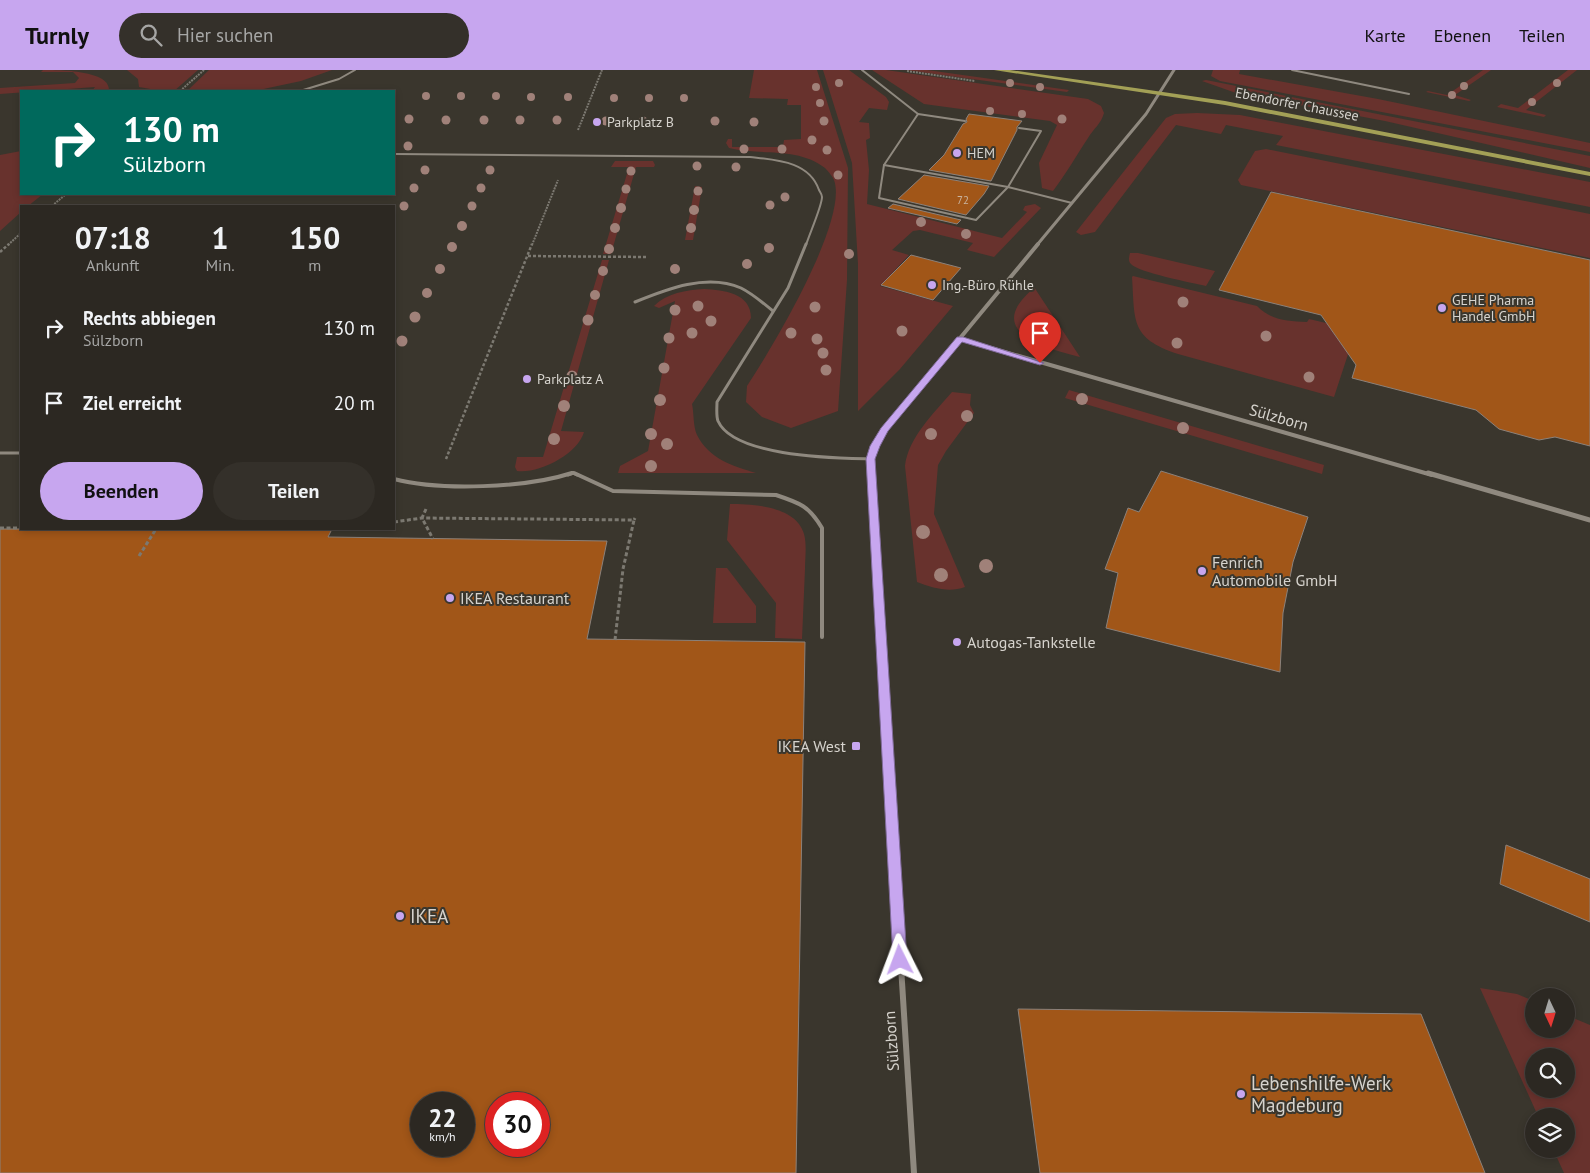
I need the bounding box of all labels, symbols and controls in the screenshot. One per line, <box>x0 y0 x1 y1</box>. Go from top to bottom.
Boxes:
search box <box>119 13 469 58</box>
text: Turnly <box>25 20 89 51</box>
icon: search <box>137 21 165 49</box>
text: Hier suchen <box>177 23 273 47</box>
text: Karte <box>1365 24 1406 47</box>
text: Ebenen <box>1434 24 1491 47</box>
text: Teilen <box>1519 24 1565 47</box>
street label: Ebendorfer Chaussee <box>1234 83 1360 125</box>
text: 130 m <box>123 106 220 152</box>
icon: right <box>40 110 105 175</box>
place label: Parkplatz B <box>607 113 674 131</box>
marker: Parkplatz B <box>591 116 603 128</box>
place label: HEM <box>967 144 995 162</box>
marker: HEM <box>951 147 963 159</box>
text: Sülzborn <box>123 150 206 178</box>
house number: 72 <box>957 193 969 207</box>
text: 07:18 <box>75 218 151 257</box>
text: 1 <box>212 218 229 257</box>
text: 150 <box>289 218 340 257</box>
text: Ankunft <box>86 255 139 275</box>
text: Min. <box>205 255 235 275</box>
text: m <box>308 255 321 275</box>
place label: Ing.-Büro Rühle <box>942 276 1034 294</box>
marker: Ing.-Büro Rühle <box>926 279 938 291</box>
place label: GEHE Pharma Handel GmbH <box>1452 291 1535 325</box>
marker: GEHE Pharma Handel GmbH <box>1436 302 1448 314</box>
text: Rechts abbiegen <box>83 306 216 330</box>
pin <box>1019 312 1061 363</box>
icon: right <box>40 314 68 342</box>
text: 130 m <box>323 316 375 340</box>
icon: arrive <box>1026 319 1054 347</box>
text: Sülzborn <box>83 330 143 350</box>
place label: Parkplatz A <box>537 370 604 388</box>
marker: Parkplatz A <box>521 373 533 385</box>
icon: arrive <box>40 389 68 417</box>
text: Ziel erreicht <box>83 391 181 415</box>
text: 20 m <box>334 391 375 415</box>
street label: Sülzborn <box>1247 399 1311 435</box>
button: Beenden <box>40 462 203 520</box>
button: Teilen <box>213 462 375 520</box>
place label: Fenrich Automobile GmbH <box>1212 552 1338 590</box>
marker: Fenrich Automobile GmbH <box>1196 565 1208 577</box>
place label: IKEA Restaurant <box>460 588 570 608</box>
marker: IKEA Restaurant <box>444 592 456 604</box>
place label: Autogas-Tankstelle <box>967 632 1096 652</box>
marker: Autogas-Tankstelle <box>951 636 963 648</box>
place label: IKEA West <box>777 736 847 756</box>
marker: IKEA West <box>850 740 862 752</box>
place label: IKEA <box>410 904 448 928</box>
marker: IKEA <box>394 910 406 922</box>
position arrow <box>873 933 925 985</box>
north arrow <box>1525 988 1575 1038</box>
map controls <box>1525 988 1575 1158</box>
street label: Sülzborn <box>879 1010 903 1072</box>
button: search <box>1525 1048 1575 1098</box>
place label: Lebenshilfe-Werk Magdeburg <box>1251 1071 1391 1117</box>
marker: Lebenshilfe-Werk Magdeburg <box>1235 1088 1247 1100</box>
speed limit sign: 30 <box>485 1092 550 1157</box>
text: 22 <box>428 1102 457 1134</box>
button: layers <box>1525 1108 1575 1158</box>
text: km/h <box>429 1129 456 1144</box>

